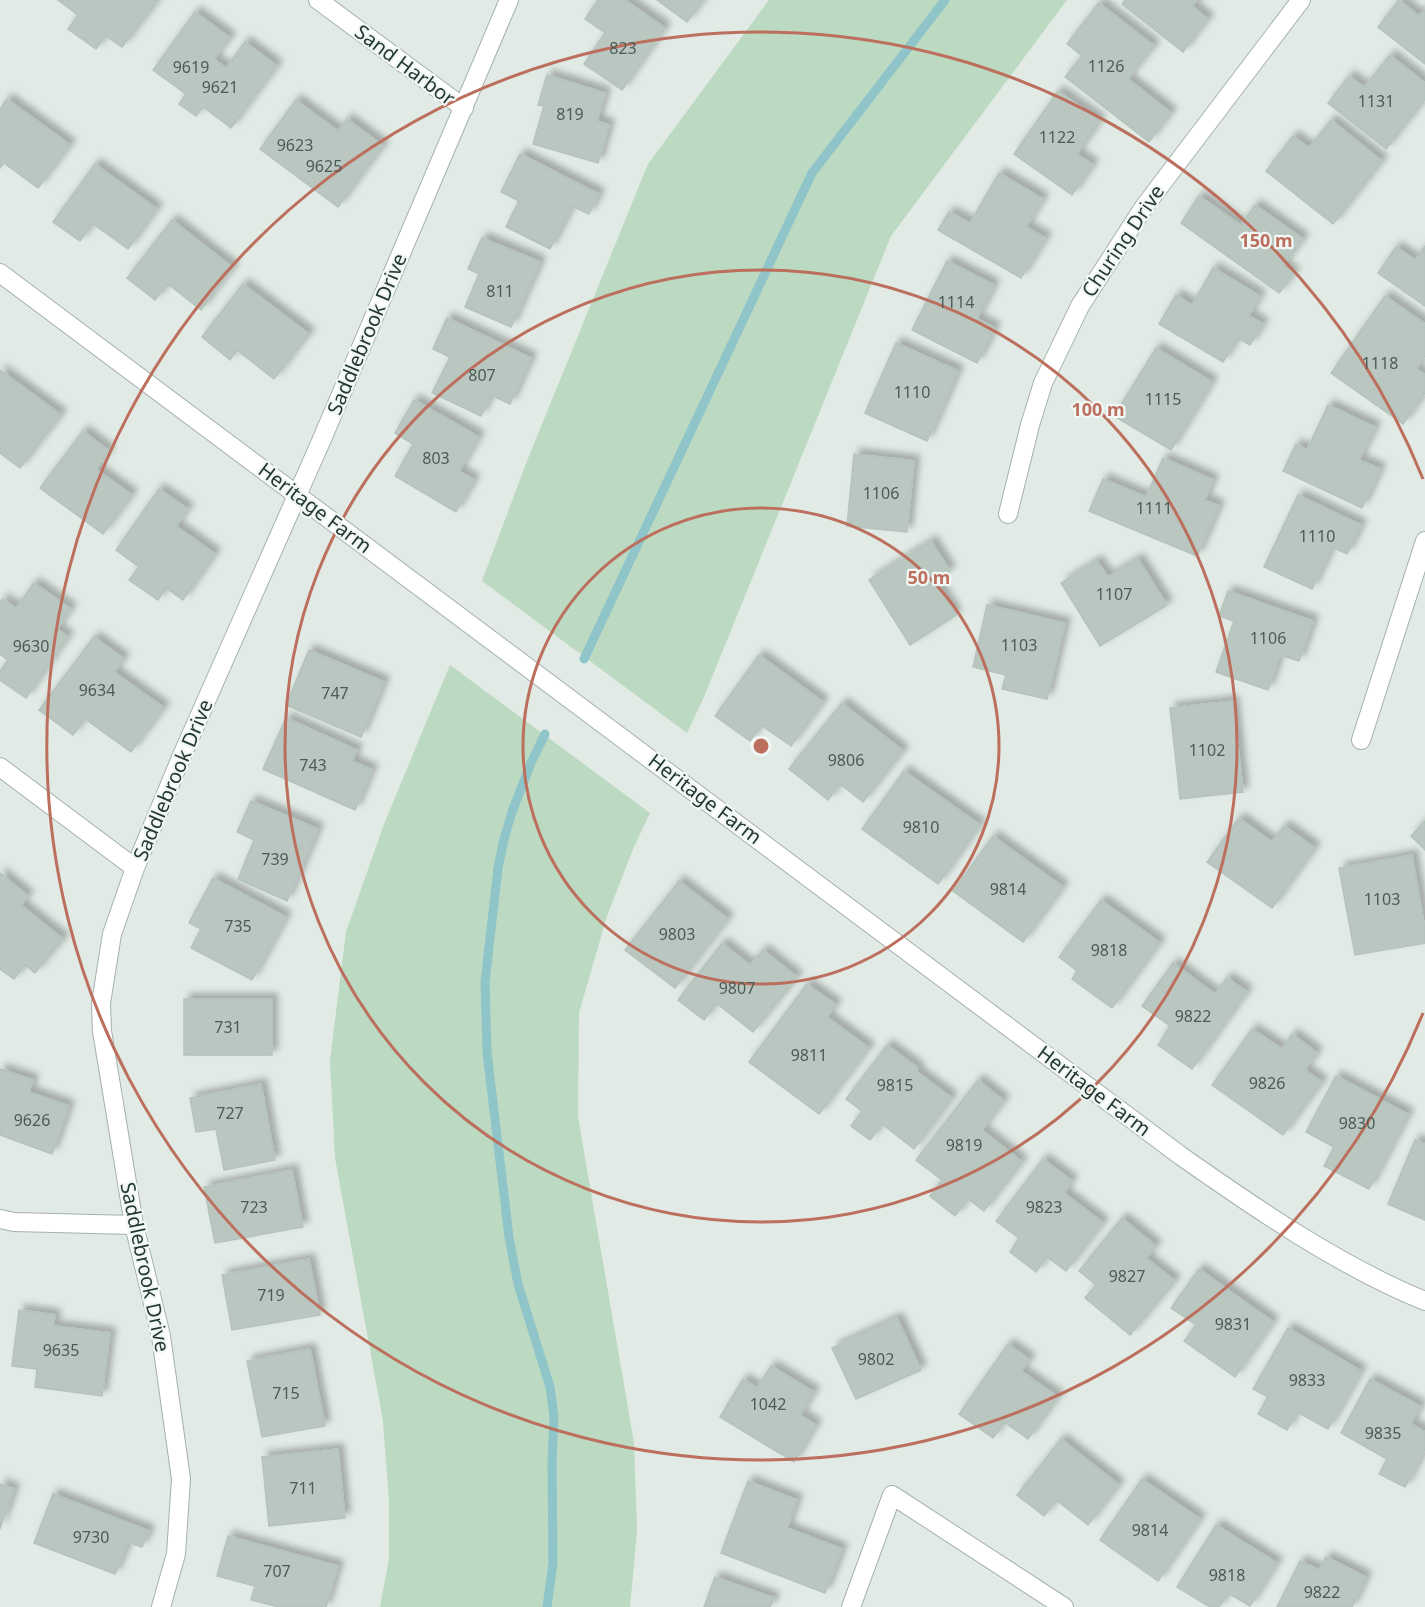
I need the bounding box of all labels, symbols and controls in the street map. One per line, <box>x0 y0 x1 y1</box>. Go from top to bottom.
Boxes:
street label: Sand Harbor <box>350 18 461 111</box>
house number: 823 <box>609 37 637 59</box>
house number: 1126 <box>1088 55 1124 77</box>
house number: 9619 <box>173 56 209 78</box>
house number: 9621 <box>202 76 238 98</box>
house number: 1131 <box>1358 90 1394 112</box>
house number: 819 <box>556 103 584 125</box>
house number: 1122 <box>1039 126 1075 148</box>
house number: 9623 <box>277 134 313 156</box>
house number: 9625 <box>306 155 342 177</box>
street label: Churing Drive <box>1075 179 1170 302</box>
text: 150 m <box>1239 228 1293 252</box>
street label: Saddlebrook Drive <box>320 249 413 419</box>
house number: 811 <box>486 280 514 302</box>
house number: 1114 <box>938 291 974 313</box>
house number: 1118 <box>1362 352 1398 374</box>
house number: 807 <box>468 364 496 386</box>
house number: 1110 <box>894 381 930 403</box>
house number: 1115 <box>1145 388 1181 410</box>
text: 100 m <box>1071 397 1125 421</box>
house number: 803 <box>422 447 450 469</box>
street label: Heritage Farm <box>253 456 377 559</box>
house number: 1106 <box>863 482 899 504</box>
house number: 1111 <box>1136 497 1172 519</box>
house number: 1110 <box>1299 525 1335 547</box>
text: 50 m <box>908 565 950 589</box>
house number: 1107 <box>1096 583 1132 605</box>
house number: 1106 <box>1250 627 1286 649</box>
house number: 1103 <box>1001 634 1037 656</box>
house number: 9630 <box>13 635 49 657</box>
house number: 9634 <box>79 679 115 701</box>
house number: 747 <box>321 682 349 704</box>
street label: Saddlebrook Drive <box>126 695 219 865</box>
centre of rings <box>751 736 771 756</box>
house number: 1102 <box>1189 739 1225 761</box>
street label: Heritage Farm <box>643 747 767 850</box>
house number: 9806 <box>828 749 864 771</box>
house number: 743 <box>299 754 327 776</box>
house number: 9810 <box>903 816 939 838</box>
house number: 739 <box>261 848 289 870</box>
house number: 9814 <box>990 878 1026 900</box>
house number: 1103 <box>1364 888 1400 910</box>
house number: 735 <box>224 915 252 937</box>
house number: 9803 <box>659 923 695 945</box>
house number: 9818 <box>1091 939 1127 961</box>
house number: 9807 <box>719 977 755 999</box>
house number: 9822 <box>1175 1005 1211 1027</box>
house number: 731 <box>214 1016 242 1038</box>
street label: Heritage Farm <box>1032 1039 1156 1142</box>
house number: 9811 <box>791 1044 827 1066</box>
house number: 9826 <box>1249 1072 1285 1094</box>
house number: 9815 <box>877 1074 913 1096</box>
house number: 727 <box>216 1102 244 1124</box>
house number: 9626 <box>14 1109 50 1131</box>
house number: 9830 <box>1339 1112 1375 1134</box>
house number: 9819 <box>946 1134 982 1156</box>
street label: Saddlebrook Drive <box>114 1180 177 1354</box>
house number: 723 <box>240 1196 268 1218</box>
house number: 9823 <box>1026 1196 1062 1218</box>
house number: 9827 <box>1109 1265 1145 1287</box>
house number: 719 <box>257 1284 285 1306</box>
house number: 9831 <box>1215 1313 1251 1335</box>
house number: 9635 <box>43 1339 79 1361</box>
house number: 9802 <box>858 1348 894 1370</box>
house number: 9833 <box>1289 1369 1325 1391</box>
house number: 715 <box>272 1382 300 1404</box>
house number: 1042 <box>750 1393 786 1415</box>
house number: 9835 <box>1365 1422 1401 1444</box>
house number: 711 <box>289 1477 317 1499</box>
house number: 9814 <box>1132 1519 1168 1541</box>
house number: 9730 <box>73 1526 109 1548</box>
house number: 707 <box>263 1560 291 1582</box>
house number: 9818 <box>1209 1564 1245 1586</box>
house number: 9822 <box>1304 1581 1340 1603</box>

